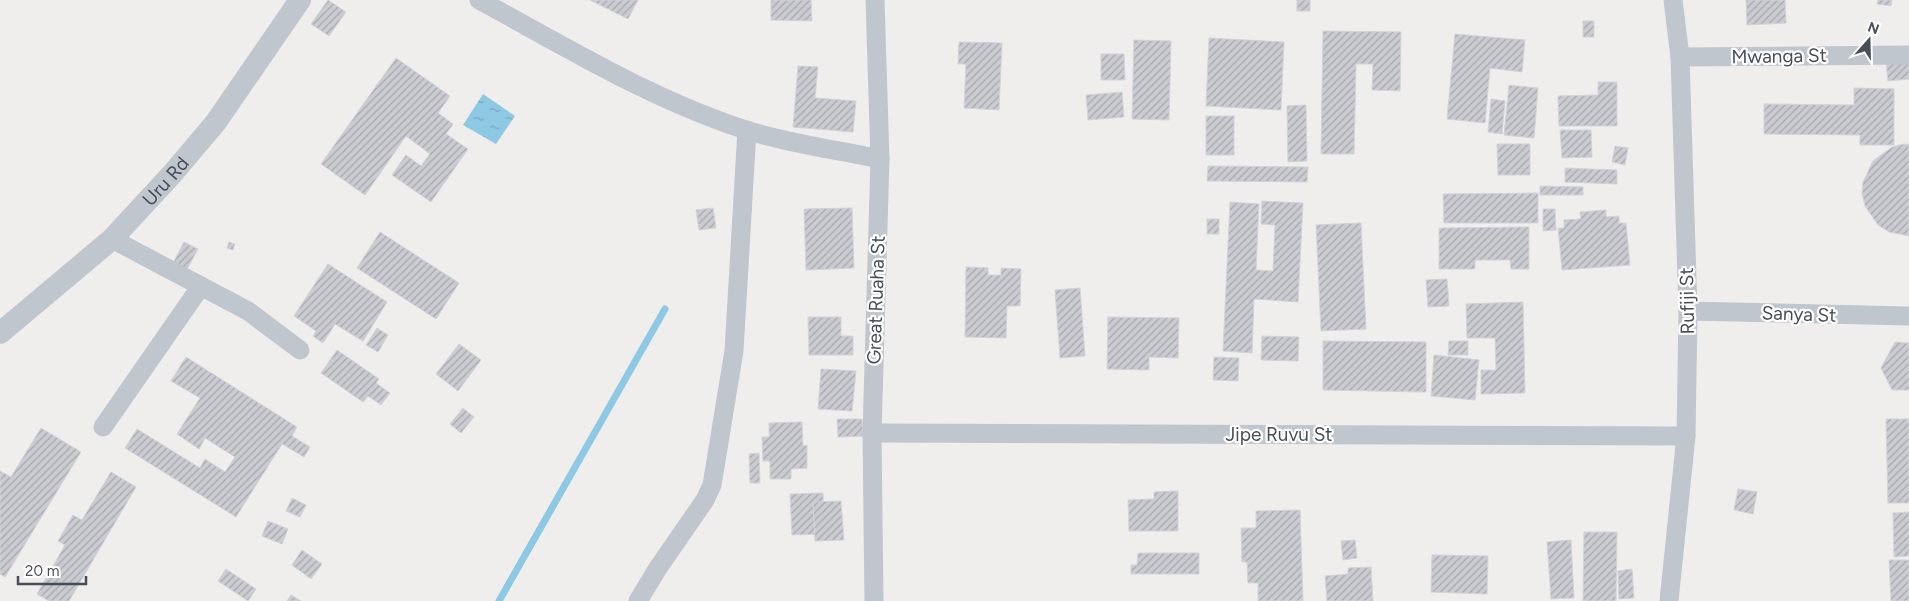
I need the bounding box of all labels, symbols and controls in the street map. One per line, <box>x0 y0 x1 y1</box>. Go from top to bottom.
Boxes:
north arrow <box>1844 15 1894 65</box>
text: N <box>1865 18 1881 38</box>
street label: Mwanga St <box>1731 44 1827 68</box>
street label: Uru Rd <box>137 152 193 210</box>
street label: Great Ruaha St <box>862 235 890 365</box>
street label: Rufiji St <box>1675 267 1699 335</box>
street label: Sanya St <box>1761 301 1837 327</box>
street label: Jipe Ruvu St <box>1225 423 1333 446</box>
scale bar <box>18 554 85 586</box>
text: 20 m <box>25 562 59 580</box>

